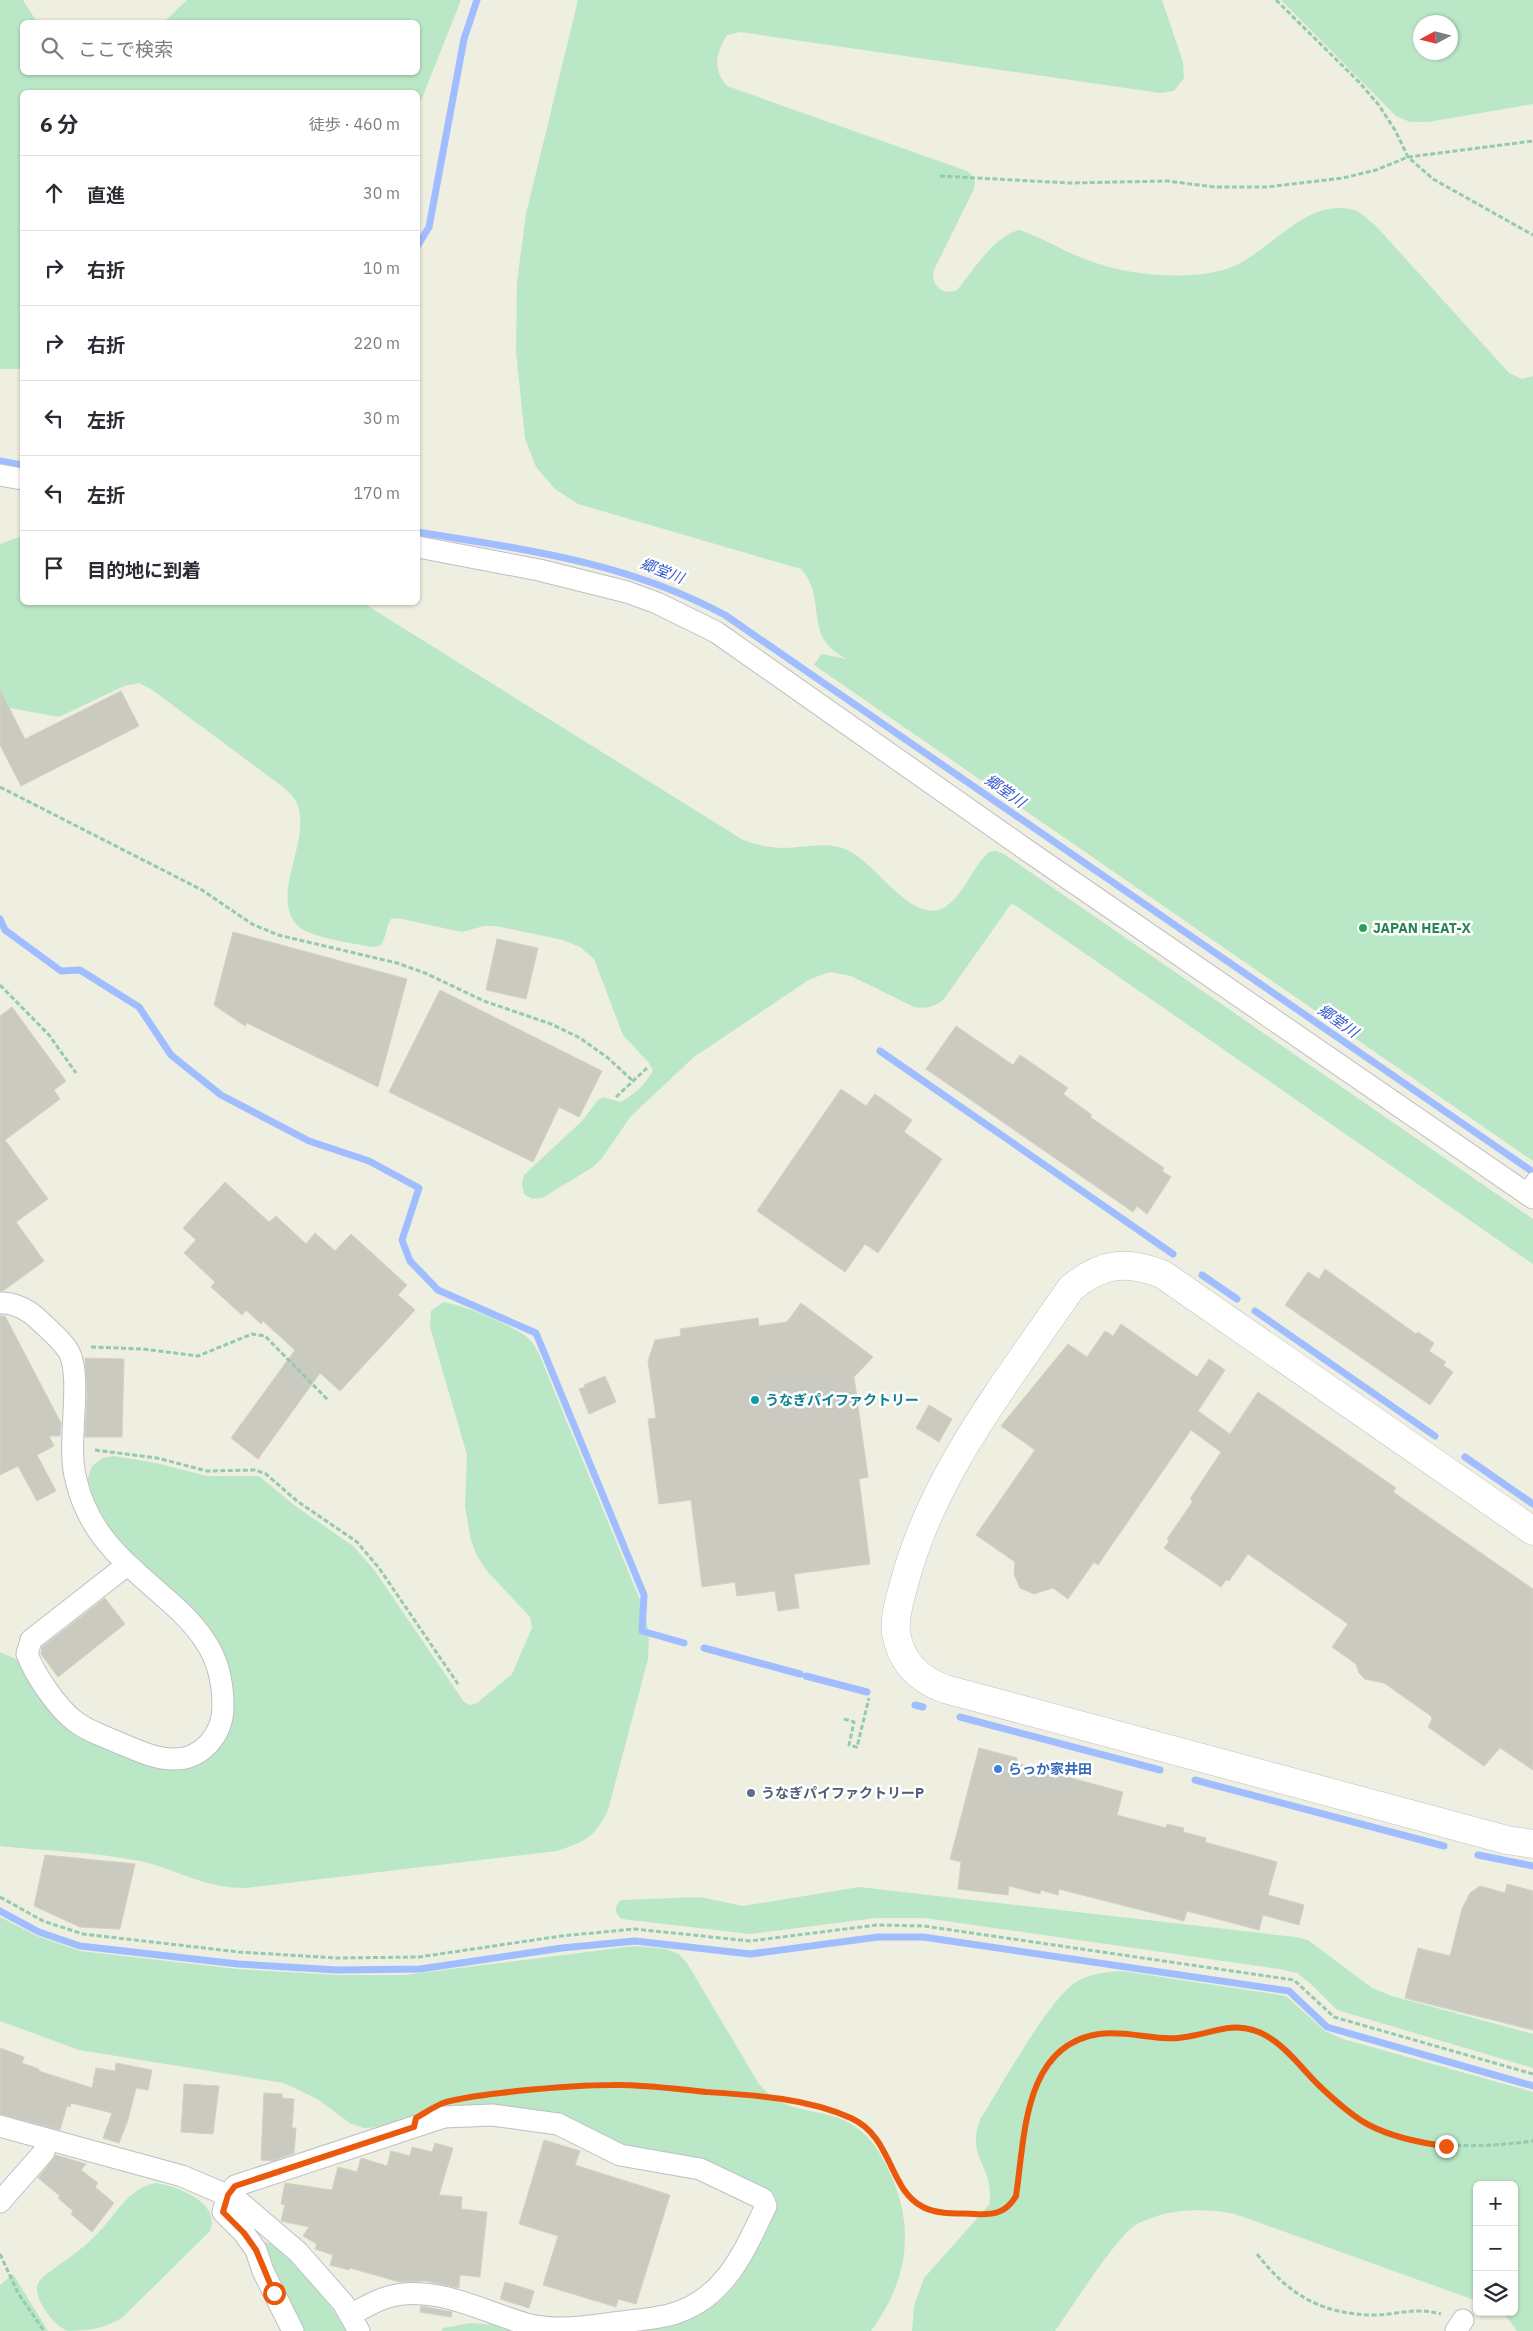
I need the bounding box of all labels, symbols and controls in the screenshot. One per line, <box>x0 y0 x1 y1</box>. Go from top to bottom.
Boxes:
north arrow <box>1413 15 1458 60</box>
search box <box>20 20 420 75</box>
icon: search <box>38 34 66 62</box>
text: ここで検索 <box>78 37 173 61</box>
text: 6 分 <box>40 110 79 138</box>
text: 徒歩 · 460 m <box>309 114 400 134</box>
icon: ahead <box>40 179 68 207</box>
text: 直進 <box>87 183 125 207</box>
text: 30 m <box>363 183 400 203</box>
icon: right <box>40 254 68 282</box>
text: 右折 <box>87 258 125 282</box>
text: 10 m <box>363 258 400 278</box>
icon: right <box>40 329 68 357</box>
text: 右折 <box>87 333 125 357</box>
text: 220 m <box>353 333 400 353</box>
icon: left <box>40 404 68 432</box>
text: 左折 <box>87 408 125 432</box>
text: 30 m <box>363 408 400 428</box>
icon: left <box>40 479 68 507</box>
text: 左折 <box>87 483 125 507</box>
text: 170 m <box>353 483 400 503</box>
icon: arrive <box>40 554 68 582</box>
water label: 郷堂川 <box>638 554 688 588</box>
text: 目的地に到着 <box>87 558 201 582</box>
water label: 郷堂川 <box>981 770 1031 812</box>
place label: JAPAN HEAT-X <box>1373 919 1471 937</box>
marker: JAPAN HEAT-X <box>1357 922 1369 934</box>
water label: 郷堂川 <box>1314 1000 1364 1042</box>
place label: うなぎパイファクトリー <box>765 1391 919 1409</box>
marker: うなぎパイファクトリー <box>749 1394 761 1406</box>
place label: らっか家井田 <box>1008 1760 1092 1778</box>
marker: らっか家井田 <box>992 1763 1004 1775</box>
place label: うなぎパイファクトリーP <box>761 1784 924 1802</box>
marker: うなぎパイファクトリーP <box>745 1787 757 1799</box>
route end <box>1435 2135 1458 2158</box>
map controls <box>1473 2181 1518 2316</box>
button: + <box>1473 2181 1518 2226</box>
button: − <box>1473 2226 1518 2271</box>
button: layers <box>1473 2271 1518 2316</box>
route start <box>263 2282 286 2305</box>

